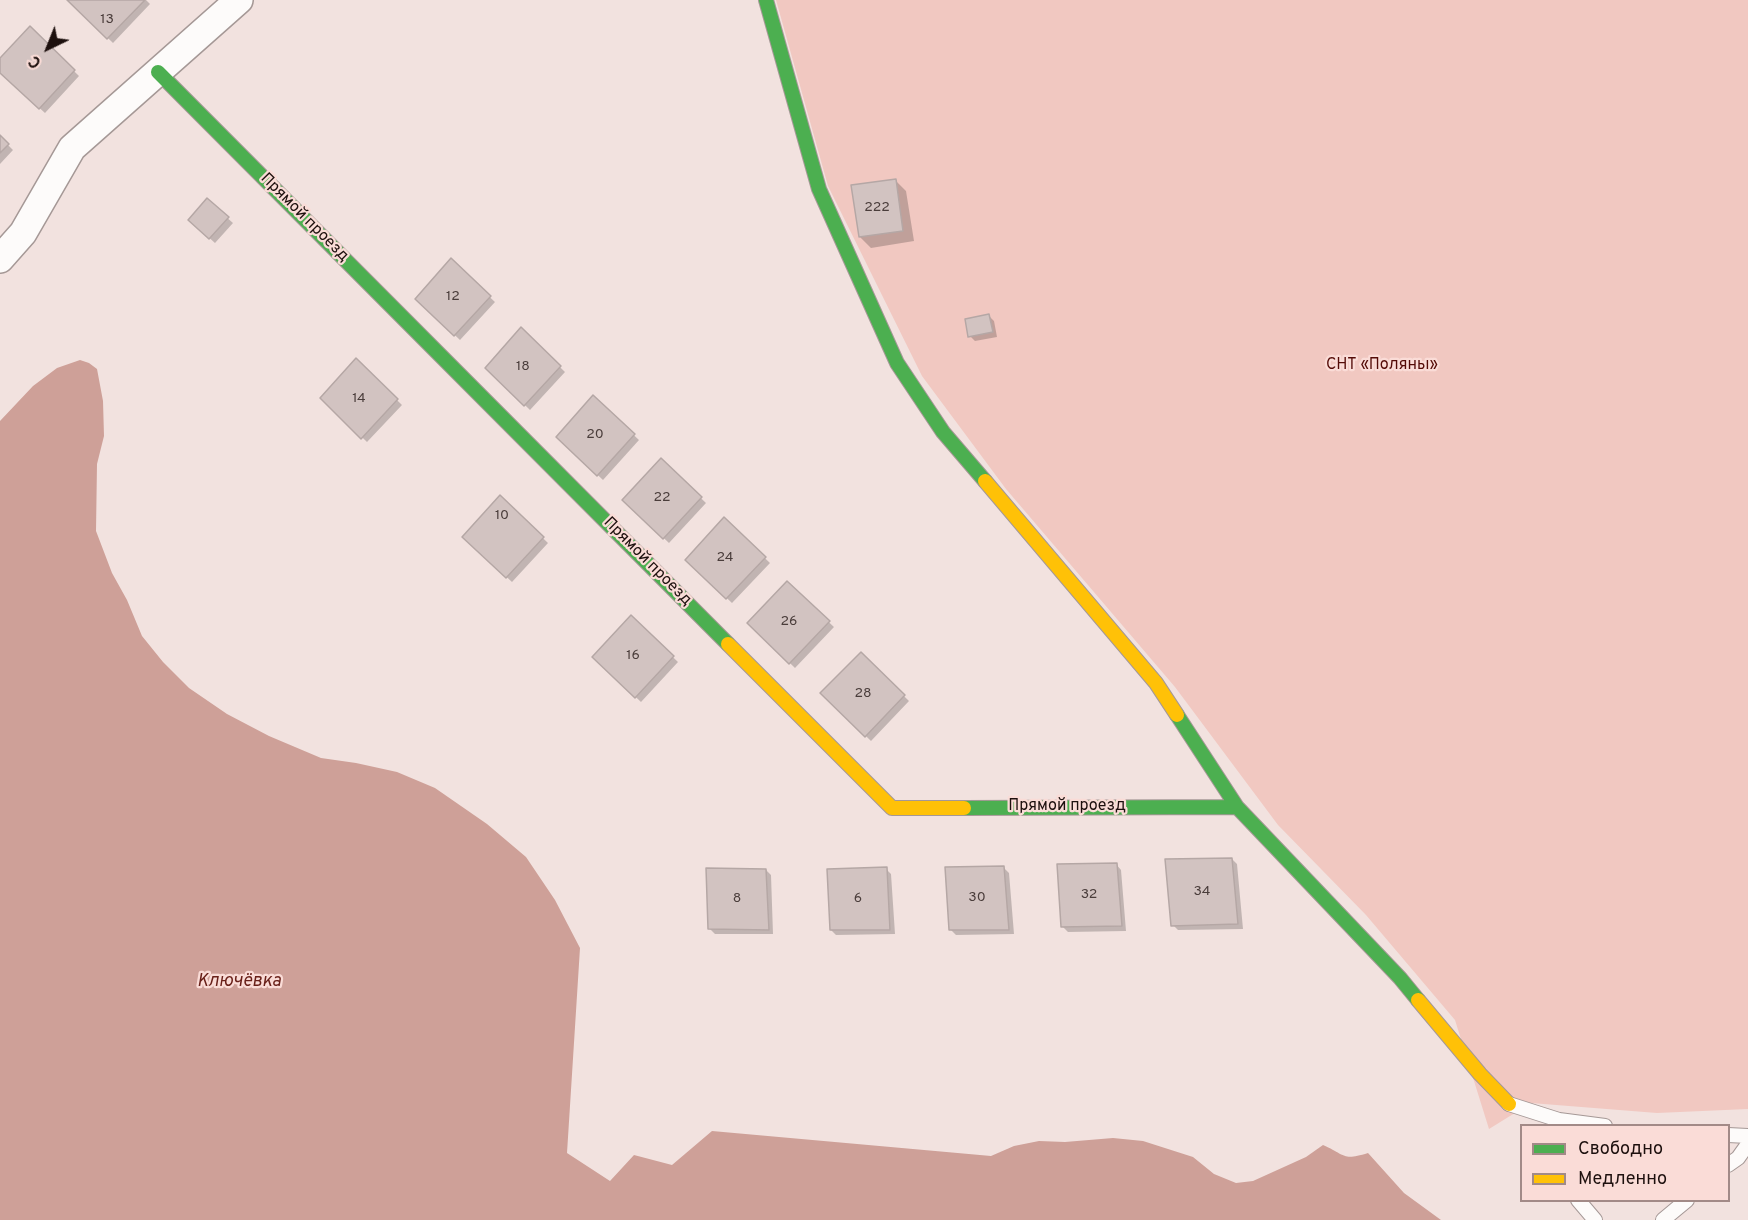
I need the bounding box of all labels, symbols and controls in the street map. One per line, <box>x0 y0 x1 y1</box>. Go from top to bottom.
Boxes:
house number: 13 <box>100 12 114 28</box>
north arrow <box>18 18 78 78</box>
text: С <box>25 50 46 72</box>
street label: Прямой проезд <box>256 170 352 266</box>
house number: 222 <box>864 200 890 216</box>
house number: 12 <box>446 289 460 305</box>
park label: СНТ «Поляны» <box>1326 356 1438 376</box>
house number: 18 <box>516 359 530 375</box>
house number: 14 <box>352 391 366 407</box>
house number: 20 <box>586 427 604 443</box>
house number: 22 <box>653 490 671 506</box>
house number: 10 <box>495 508 509 524</box>
street label: Прямой проезд <box>599 514 695 610</box>
house number: 24 <box>716 550 734 566</box>
house number: 26 <box>781 614 797 630</box>
house number: 16 <box>626 648 640 664</box>
house number: 28 <box>854 686 872 702</box>
street label: Прямой проезд <box>1008 797 1126 817</box>
house number: 34 <box>1193 884 1211 900</box>
house number: 32 <box>1081 887 1097 903</box>
house number: 30 <box>968 890 986 906</box>
house number: 8 <box>733 891 741 907</box>
house number: 6 <box>854 891 862 907</box>
water label: Ключёвка <box>197 971 281 993</box>
legend <box>1520 1124 1730 1202</box>
text: Свободно <box>1578 1138 1663 1161</box>
text: Медленно <box>1578 1168 1667 1191</box>

